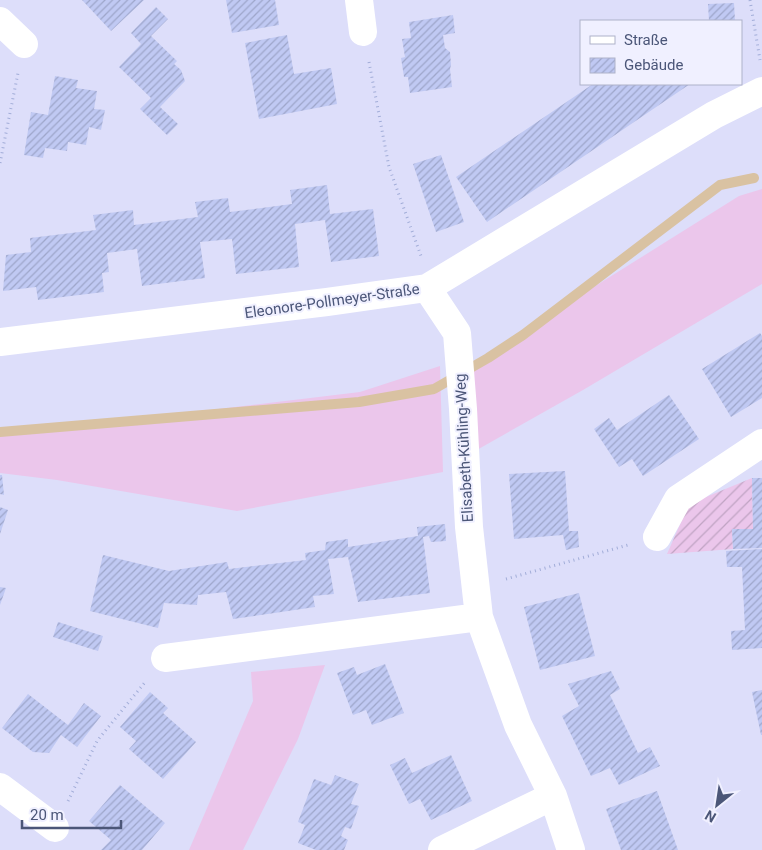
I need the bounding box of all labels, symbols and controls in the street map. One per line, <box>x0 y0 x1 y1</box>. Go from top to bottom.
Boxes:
legend <box>580 20 742 85</box>
text: Straße <box>624 31 668 49</box>
text: Gebäude <box>624 56 683 74</box>
street label: Eleonore-Pollmeyer-Straße <box>243 280 421 322</box>
street label: Elisabeth-Kühling-Weg <box>451 373 477 523</box>
north arrow <box>692 780 742 830</box>
scale bar <box>22 798 121 830</box>
text: 20 m <box>30 806 64 824</box>
text: N <box>702 807 719 826</box>

